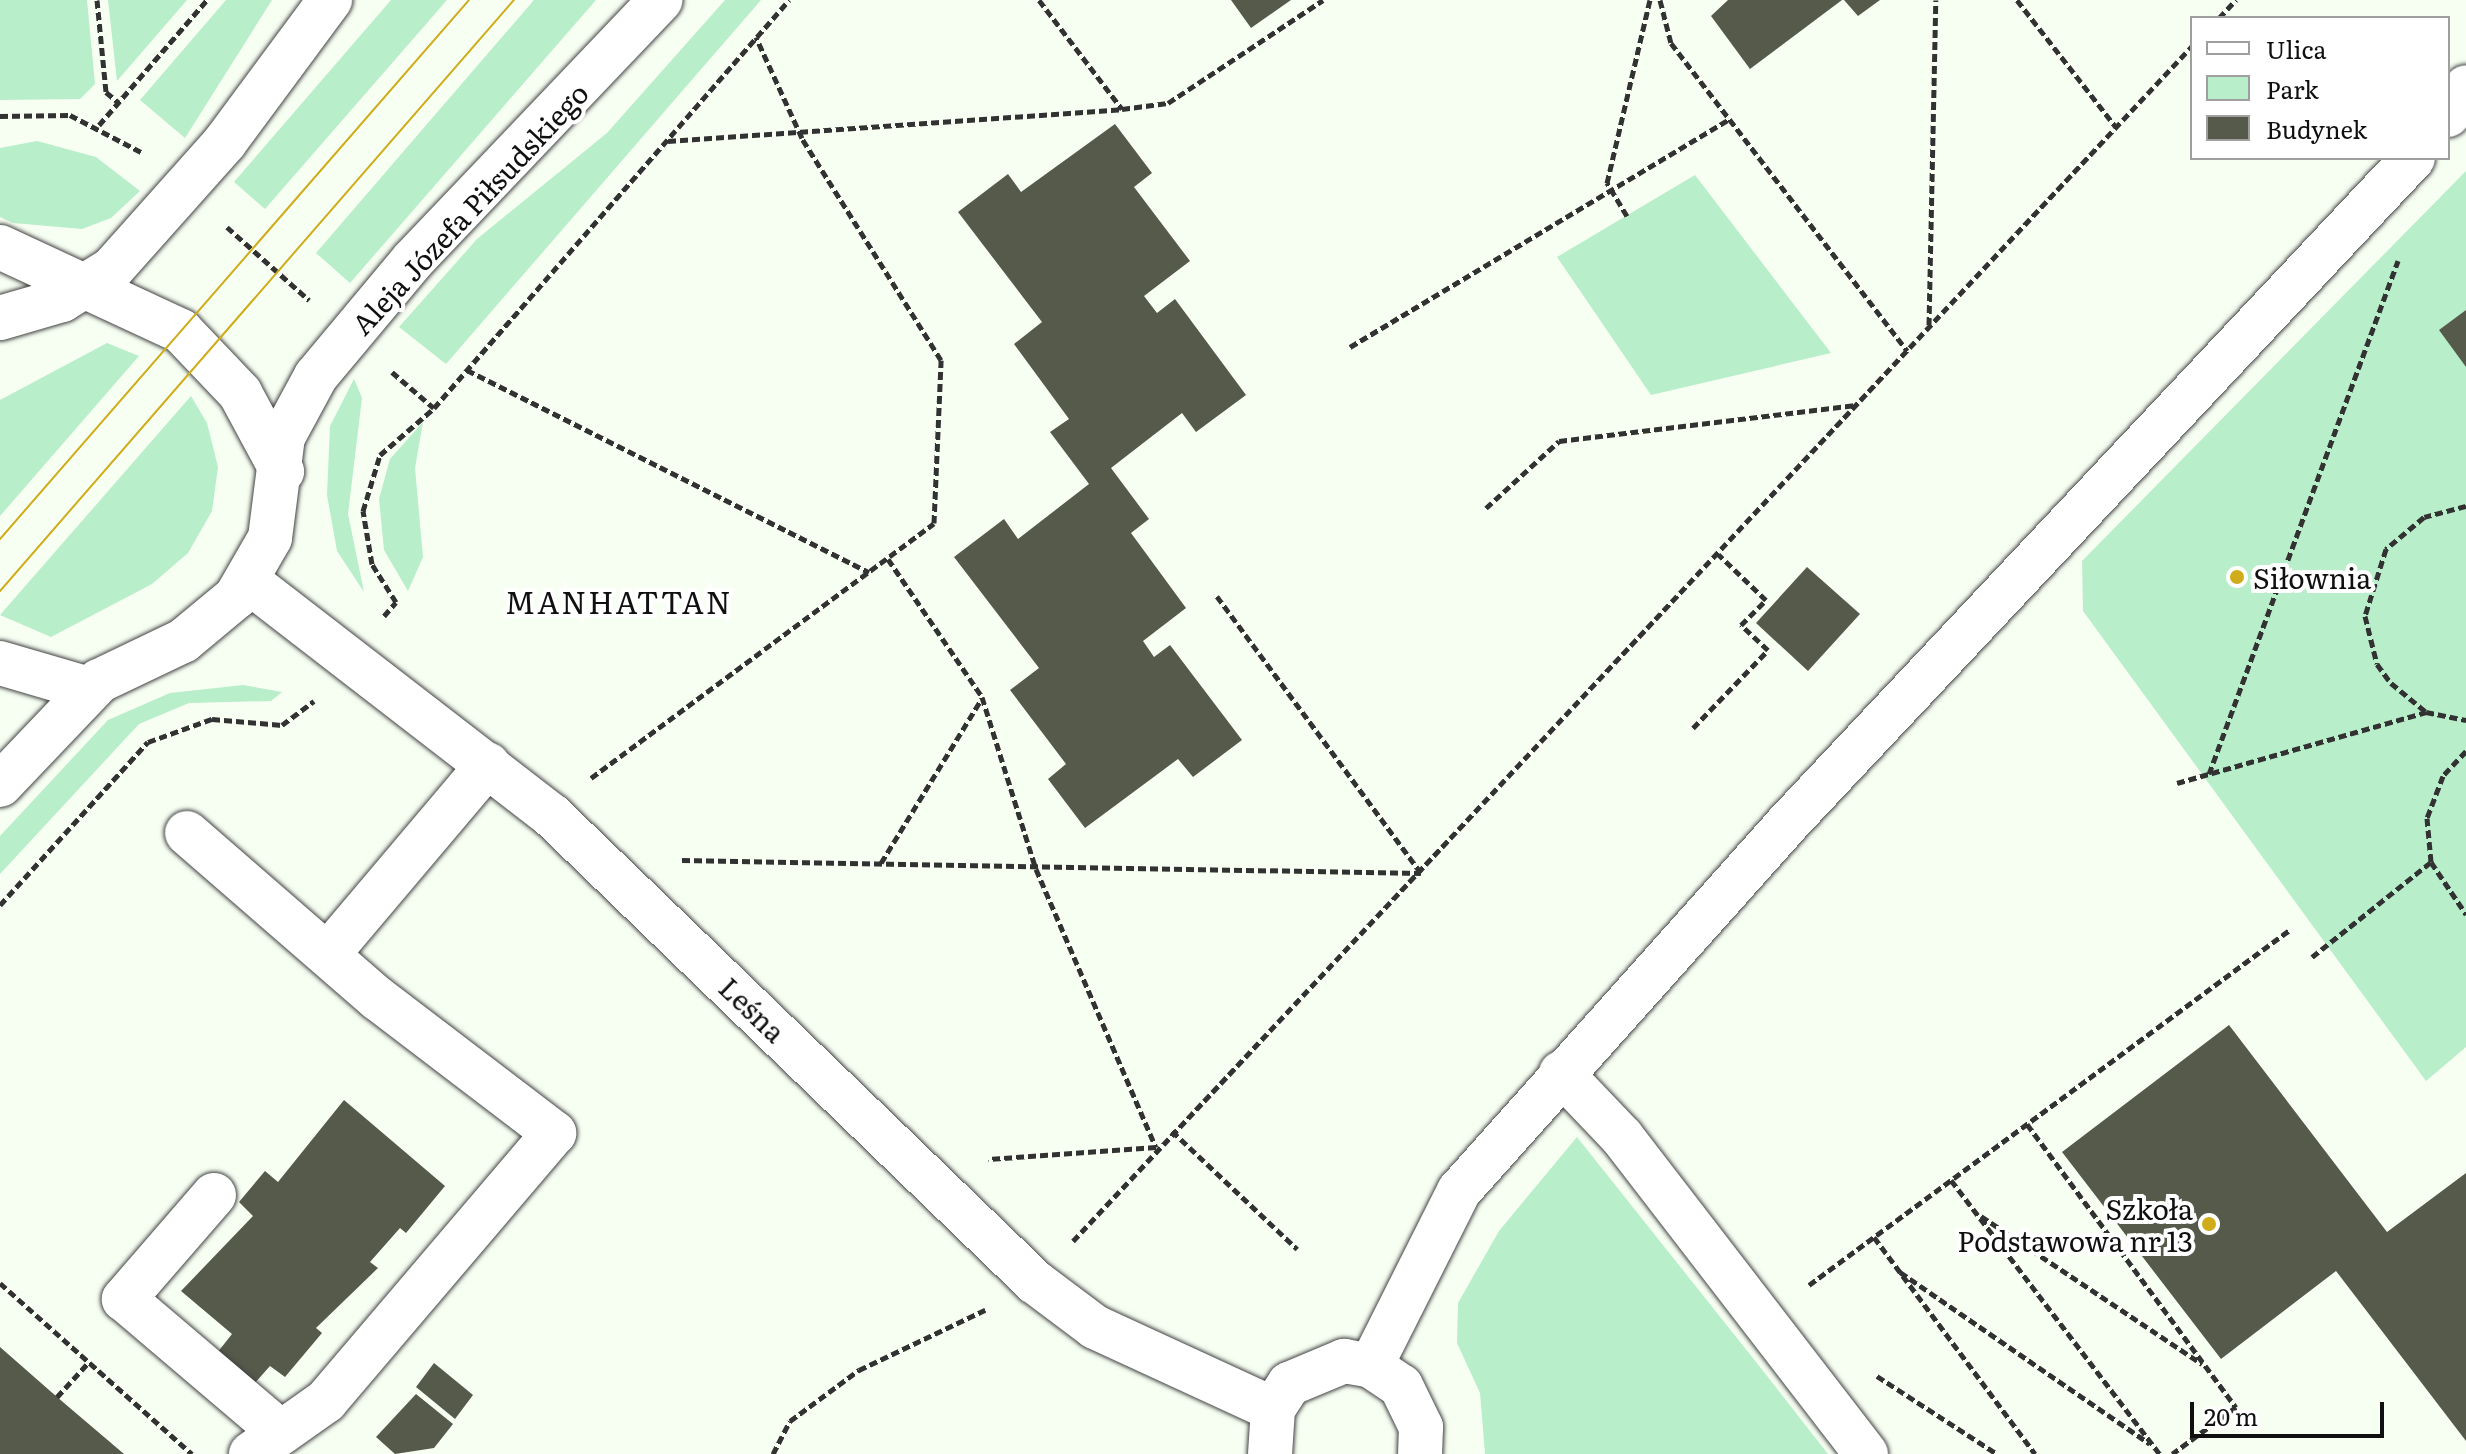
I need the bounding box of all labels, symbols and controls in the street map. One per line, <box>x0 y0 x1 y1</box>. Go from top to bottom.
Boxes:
legend <box>2190 16 2450 160</box>
text: Ulica <box>2266 31 2326 66</box>
text: Park <box>2266 71 2319 106</box>
street label: Aleja Józefa Piłsudskiego <box>344 75 594 341</box>
text: Budynek <box>2266 111 2367 146</box>
place label: Siłownia <box>2253 560 2371 594</box>
marker: Siłownia <box>2228 568 2246 586</box>
district label: MANHATTAN <box>505 583 733 619</box>
street label: Leśna <box>713 970 793 1048</box>
place label: Szkoła Podstawowa nr 13 <box>1957 1191 2193 1257</box>
marker: Szkoła Podstawowa nr 13 <box>2200 1215 2218 1233</box>
scale bar <box>2194 1386 2388 1436</box>
text: 20 m <box>2204 1398 2258 1433</box>

